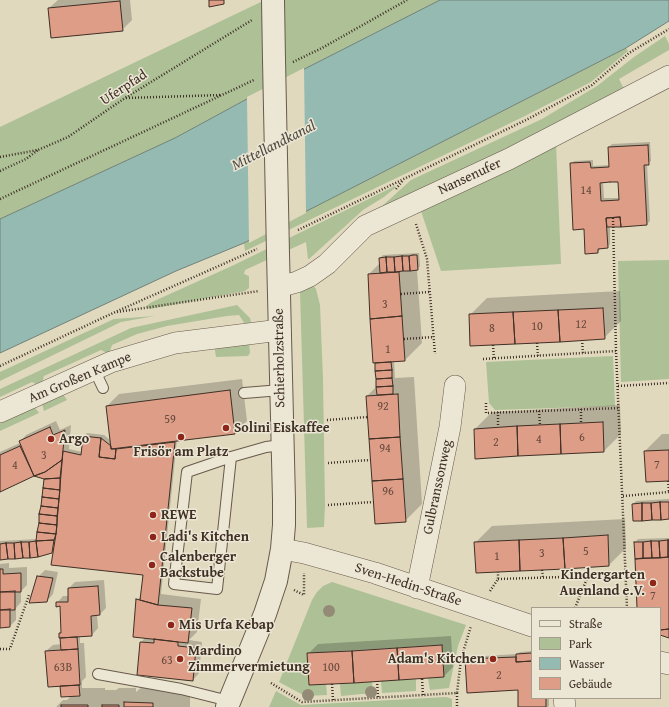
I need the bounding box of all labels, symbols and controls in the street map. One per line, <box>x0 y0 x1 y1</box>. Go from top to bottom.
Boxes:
street label: Uferpfad <box>98 67 150 109</box>
water label: Mittellandkanal <box>229 117 319 175</box>
street label: Nansenufer <box>436 155 504 199</box>
house number: 14 <box>580 184 592 198</box>
house number: 3 <box>382 298 388 312</box>
street label: Schierholzstraße <box>271 308 289 408</box>
house number: 12 <box>575 318 587 332</box>
house number: 10 <box>531 320 543 334</box>
house number: 8 <box>489 322 495 336</box>
house number: 1 <box>385 343 391 357</box>
street label: Am Großen Kampe <box>26 349 134 407</box>
house number: 92 <box>377 400 389 414</box>
house number: 59 <box>164 413 176 427</box>
place label: Solini Eiskaffee <box>234 420 330 436</box>
marker: Solini Eiskaffee <box>221 423 231 433</box>
place label: Argo <box>59 431 89 447</box>
house number: 6 <box>579 431 585 445</box>
marker: Frisör am Platz <box>176 432 186 442</box>
house number: 4 <box>536 433 542 447</box>
marker: Argo <box>46 434 56 444</box>
house number: 2 <box>493 436 499 450</box>
street label: Gulbranssonweg <box>420 438 456 536</box>
house number: 94 <box>379 442 391 456</box>
place label: Frisör am Platz <box>134 444 228 460</box>
house number: 3 <box>41 449 47 463</box>
house number: 4 <box>12 459 18 473</box>
house number: 7 <box>654 459 660 473</box>
house number: 96 <box>382 485 394 499</box>
place label: REWE <box>161 507 197 523</box>
marker: REWE <box>148 510 158 520</box>
place label: Ladi's Kitchen <box>161 529 249 545</box>
marker: Ladi's Kitchen <box>148 532 158 542</box>
house number: 5 <box>583 545 589 559</box>
house number: 3 <box>539 547 545 561</box>
place label: Calenberger Backstube <box>160 549 236 582</box>
house number: 1 <box>494 550 500 564</box>
marker: Calenberger Backstube <box>147 560 157 570</box>
street label: Sven-Hedin-Straße <box>352 560 464 610</box>
place label: Kindergarten Auenland e.V. <box>560 567 645 600</box>
marker: Kindergarten Auenland e.V. <box>648 578 658 588</box>
house number: 7 <box>650 590 656 604</box>
legend <box>531 607 661 699</box>
text: Straße <box>569 615 602 632</box>
place label: Mis Urfa Kebap <box>179 617 274 633</box>
marker: Mis Urfa Kebap <box>166 620 176 630</box>
text: Park <box>569 635 592 652</box>
place label: Mardino Zimmervermietung <box>188 643 310 676</box>
place label: Adam's Kitchen <box>388 651 485 667</box>
house number: 63 <box>161 654 173 668</box>
marker: Mardino Zimmervermietung <box>175 654 185 664</box>
marker: Adam's Kitchen <box>488 654 498 664</box>
text: Wasser <box>569 655 605 672</box>
house number: 63B <box>54 661 72 675</box>
house number: 100 <box>322 661 340 675</box>
house number: 2 <box>496 669 502 683</box>
text: Gebäude <box>569 675 612 692</box>

